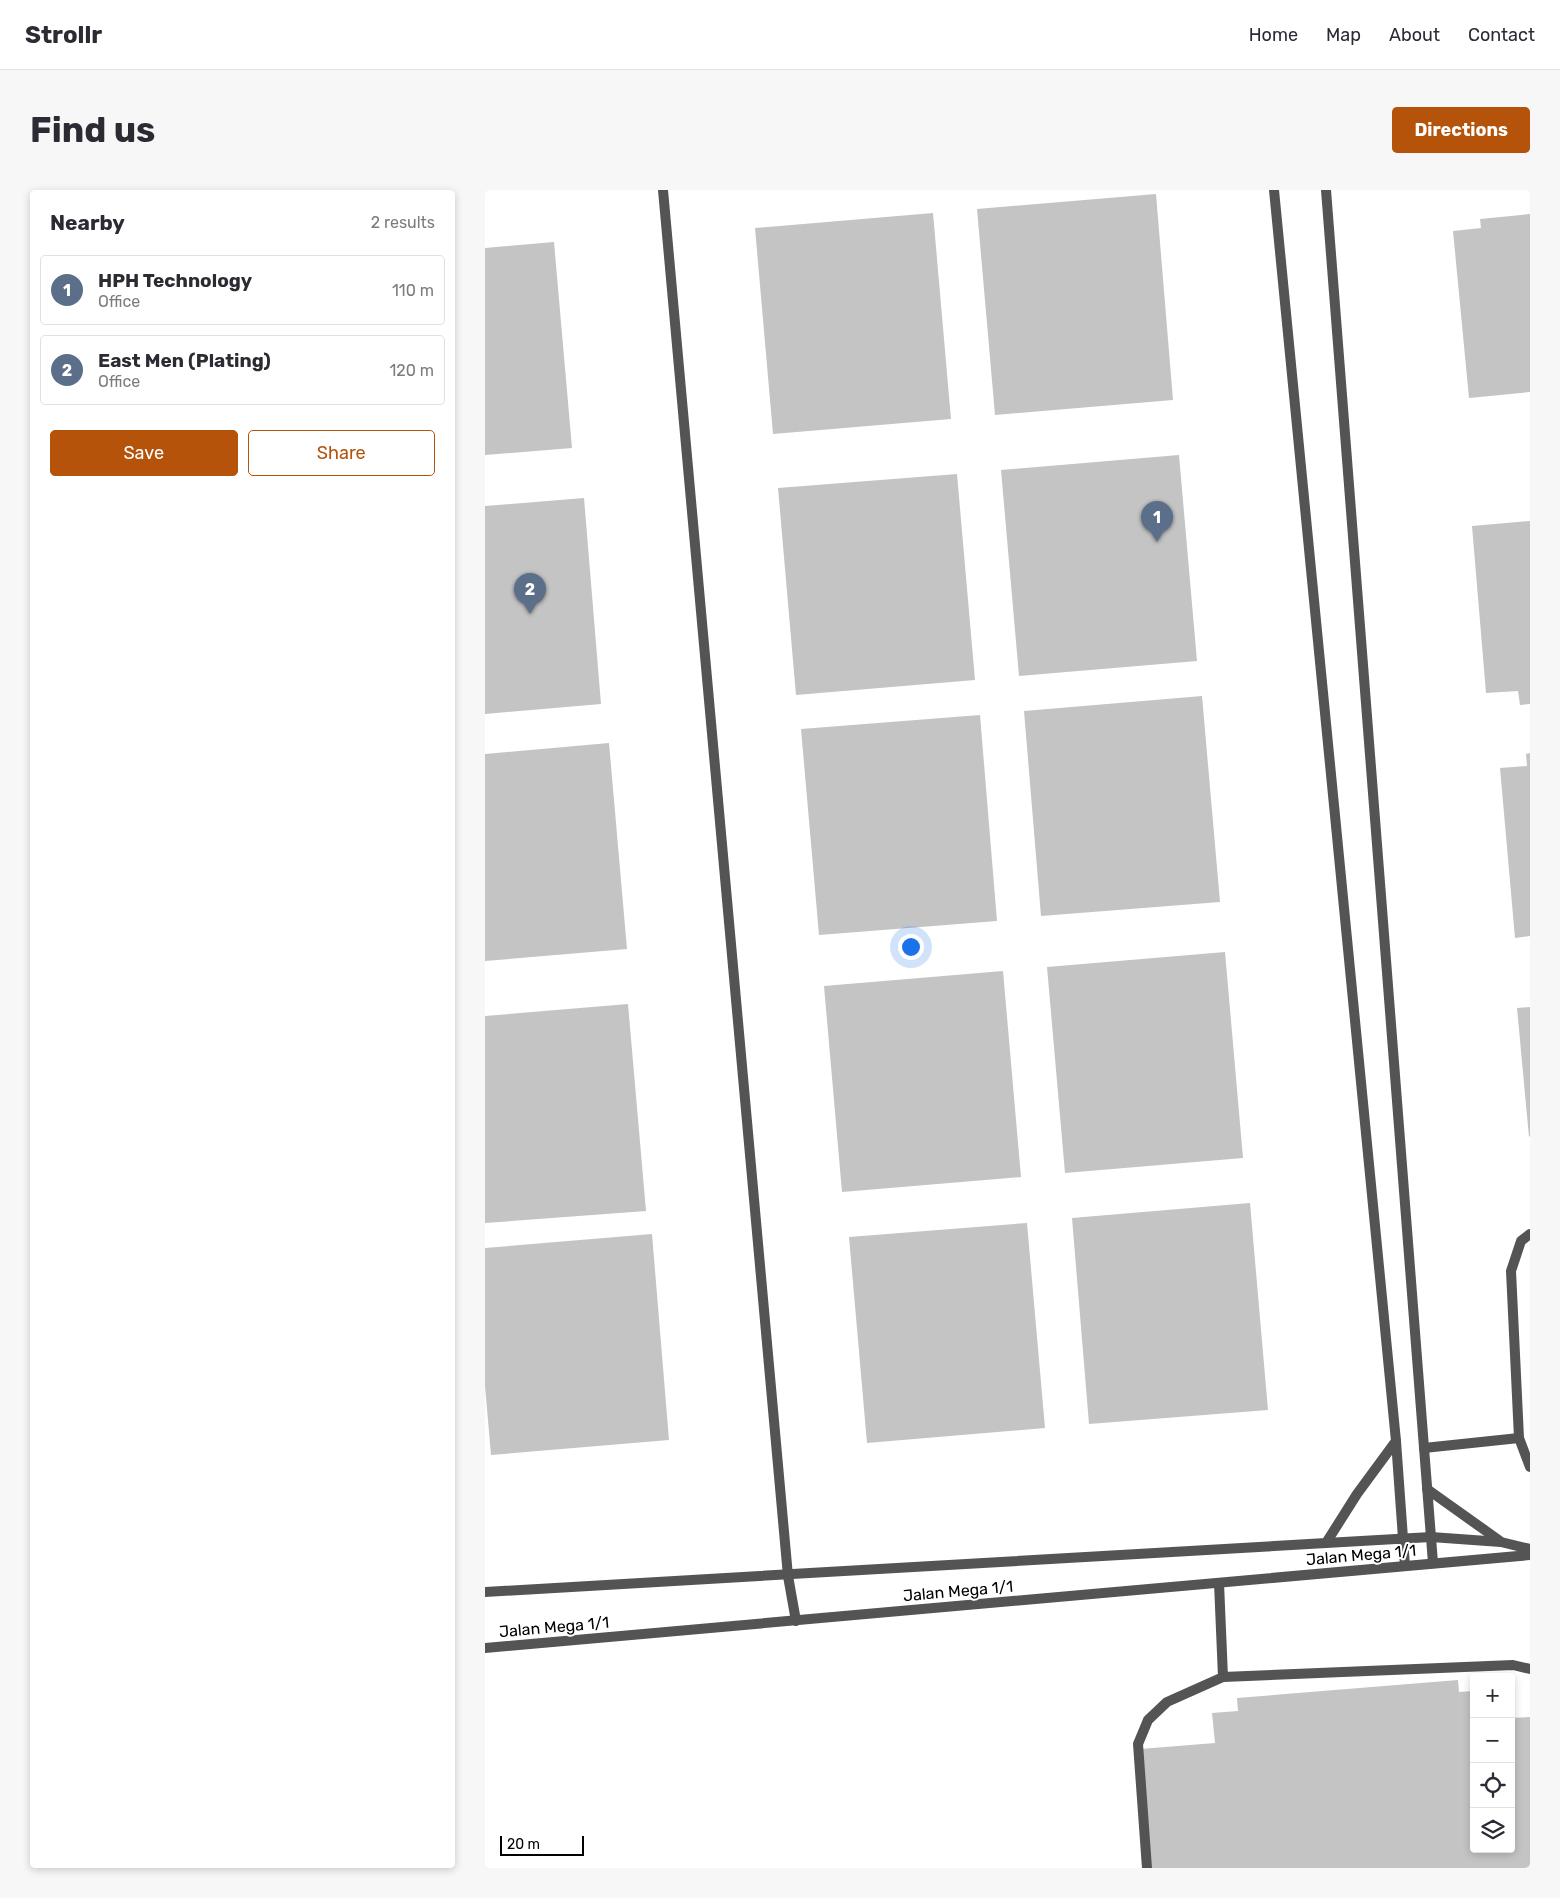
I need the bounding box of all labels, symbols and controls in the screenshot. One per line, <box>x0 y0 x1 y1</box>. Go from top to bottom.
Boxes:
text: Strollr <box>25 21 102 49</box>
text: Home <box>1249 24 1298 46</box>
text: Map <box>1326 24 1361 46</box>
text: About <box>1389 24 1440 46</box>
text: Contact <box>1468 24 1535 46</box>
button: Directions <box>1392 107 1530 153</box>
text: Find us <box>30 109 155 151</box>
text: Nearby <box>50 210 125 235</box>
text: 2 results <box>371 213 435 232</box>
text: HPH Technology <box>98 269 252 292</box>
text: 1 <box>63 281 71 300</box>
text: 110 m <box>392 281 434 300</box>
text: Office <box>98 292 140 311</box>
text: East Men (Plating) <box>98 349 271 372</box>
text: 2 <box>62 361 72 380</box>
text: 120 m <box>389 361 434 380</box>
text: Office <box>98 372 140 391</box>
button: Save <box>50 430 238 476</box>
button: Share <box>248 430 435 476</box>
pin: 1 <box>1141 501 1173 542</box>
pin: 2 <box>514 573 546 614</box>
your location <box>898 934 924 960</box>
street label: Jalan Mega 1/1 <box>1305 1541 1417 1569</box>
street label: Jalan Mega 1/1 <box>902 1577 1014 1605</box>
street label: Jalan Mega 1/1 <box>498 1613 610 1641</box>
map controls <box>1470 1673 1515 1853</box>
button: + <box>1470 1673 1515 1718</box>
button: − <box>1470 1718 1515 1763</box>
button: locate <box>1470 1763 1515 1808</box>
button: layers <box>1470 1808 1515 1853</box>
scale bar <box>500 1833 584 1856</box>
text: 20 m <box>507 1836 540 1853</box>

